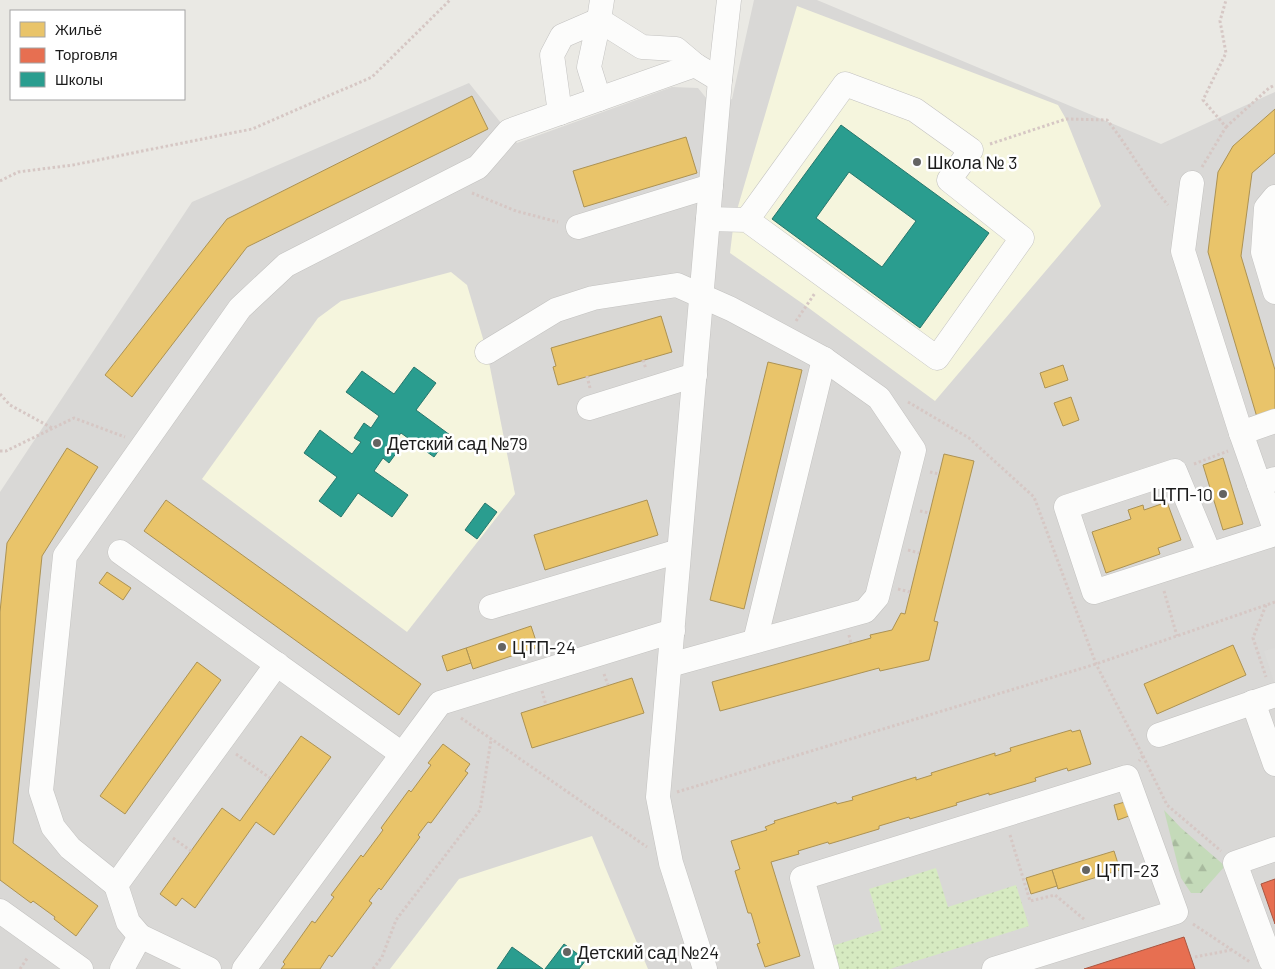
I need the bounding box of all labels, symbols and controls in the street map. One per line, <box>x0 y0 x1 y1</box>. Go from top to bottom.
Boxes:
legend <box>10 10 185 100</box>
text: Жильё <box>55 20 102 38</box>
text: Торговля <box>55 45 118 63</box>
text: Школы <box>55 70 103 88</box>
place label: Школа № 3 <box>927 151 1017 173</box>
marker: Школа № 3 <box>911 156 923 168</box>
place label: Детский сад №79 <box>387 432 528 454</box>
marker: Детский сад №79 <box>371 437 383 449</box>
place label: ЦТП-10 <box>1152 483 1213 505</box>
marker: ЦТП-10 <box>1217 488 1229 500</box>
place label: ЦТП-24 <box>512 636 576 658</box>
marker: ЦТП-24 <box>496 641 508 653</box>
place label: ЦТП-23 <box>1096 859 1159 881</box>
marker: ЦТП-23 <box>1080 864 1092 876</box>
place label: Детский сад №24 <box>577 941 719 963</box>
marker: Детский сад №24 <box>561 946 573 958</box>

